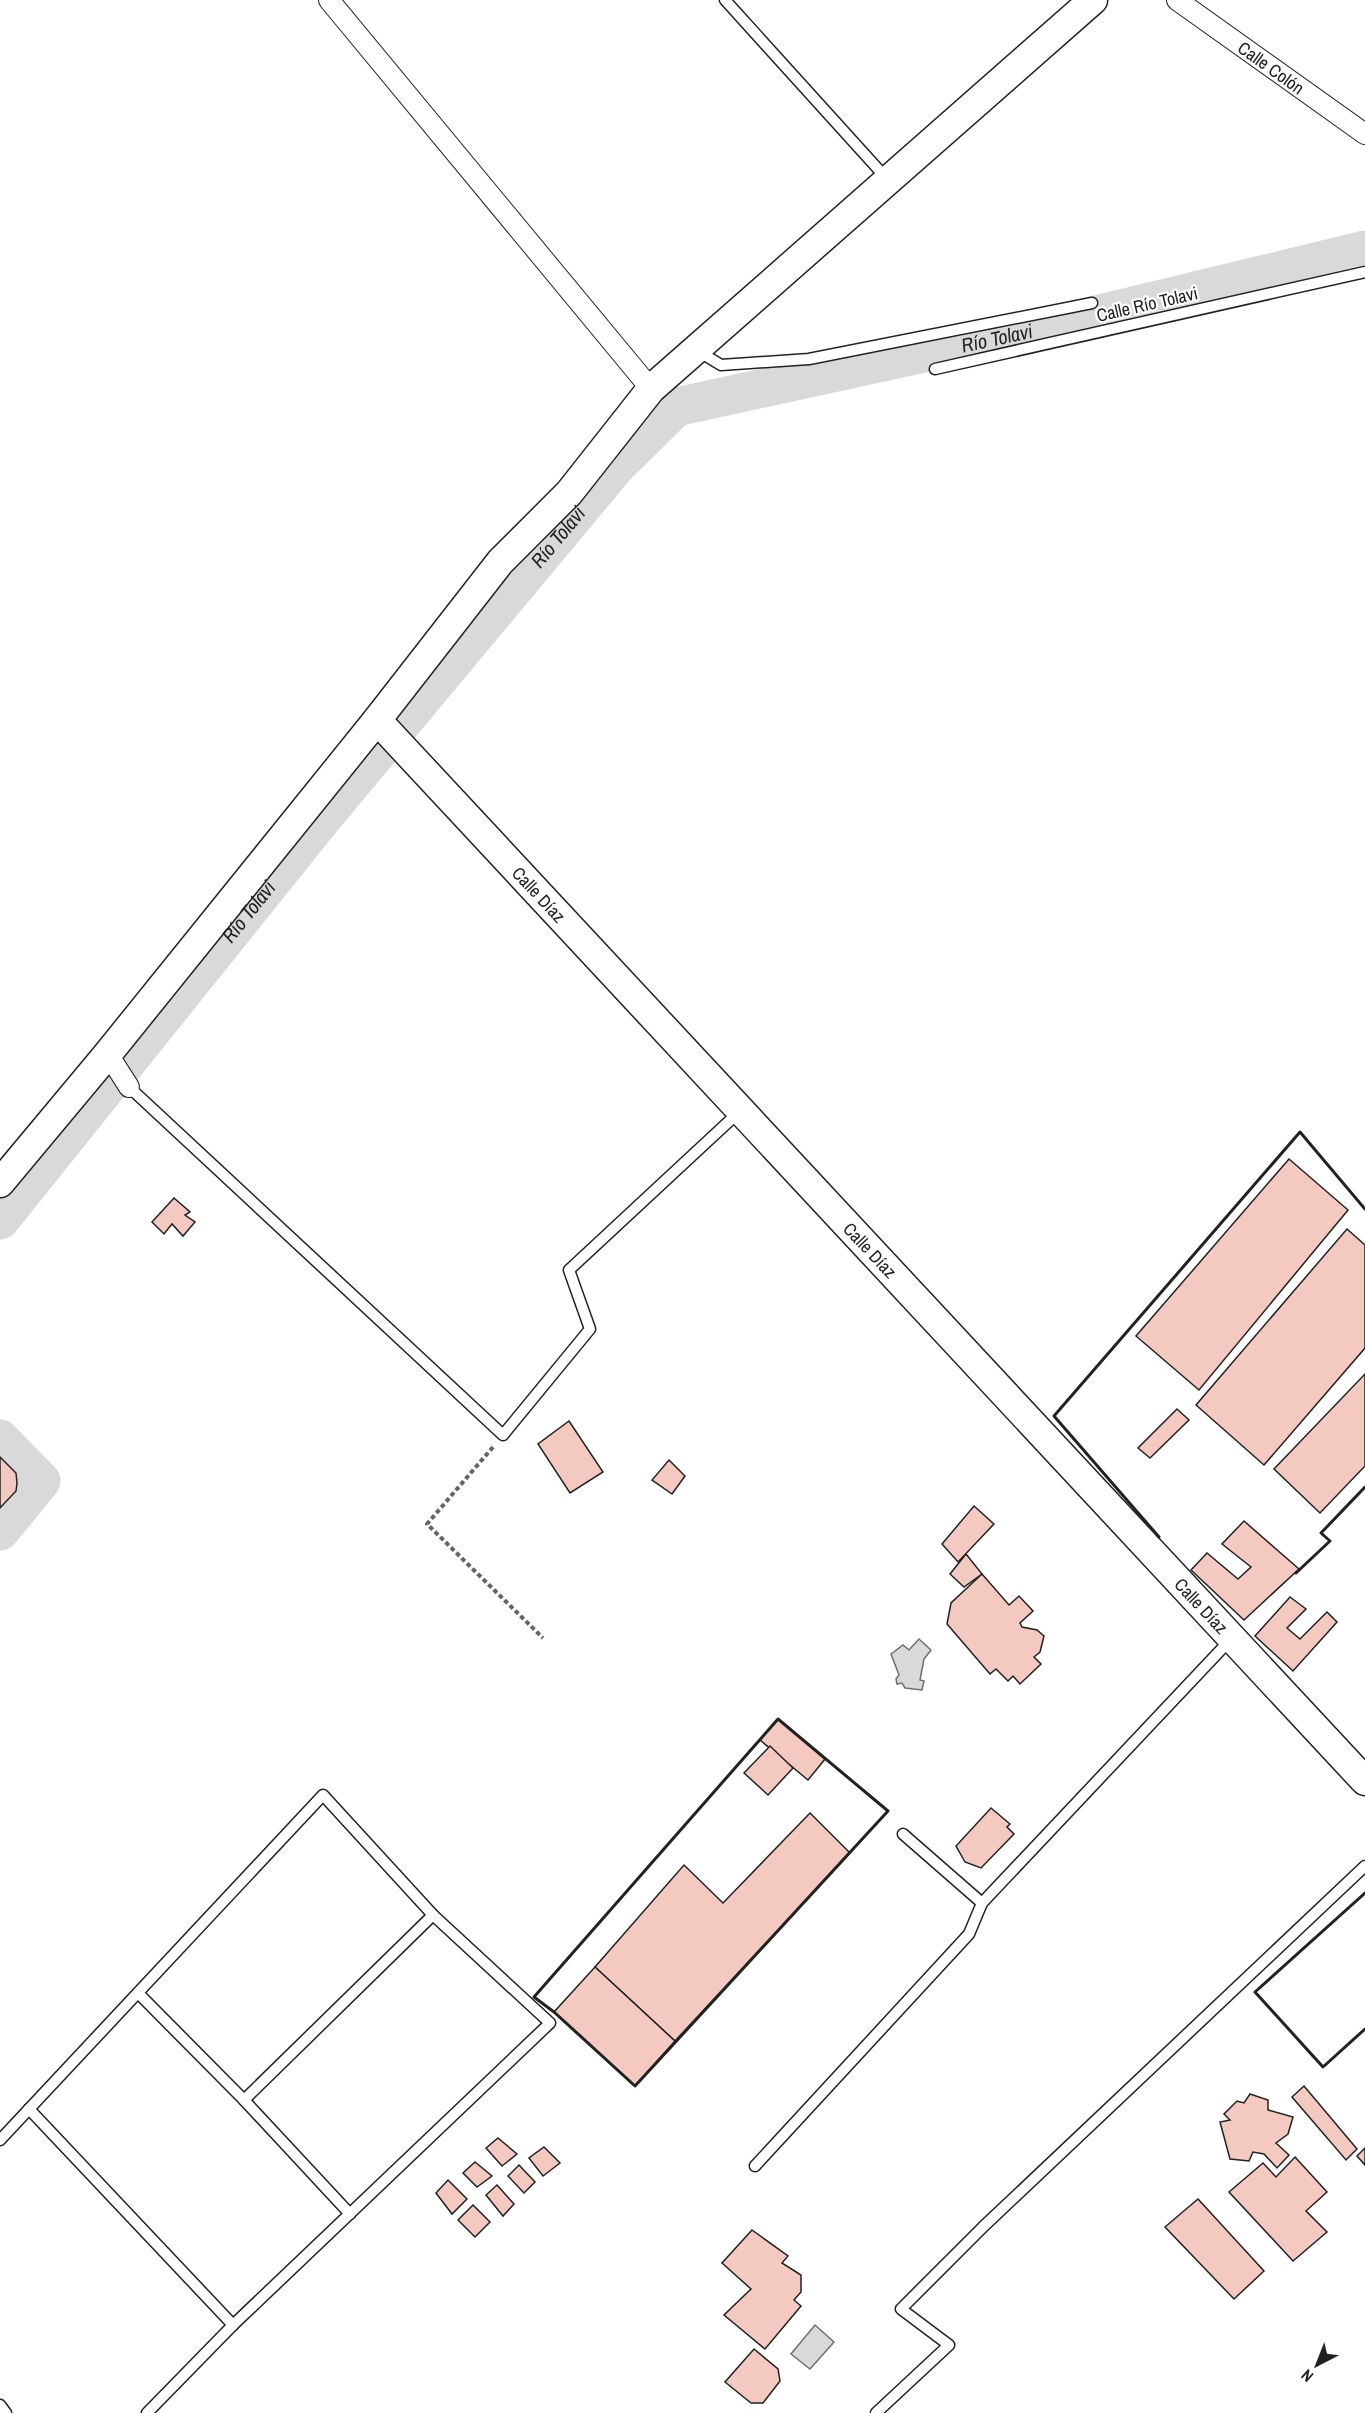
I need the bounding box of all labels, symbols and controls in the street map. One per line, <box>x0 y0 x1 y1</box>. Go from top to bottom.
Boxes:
street label: Calle Colón <box>1233 35 1310 100</box>
street label: Calle Río Tolavi <box>1094 280 1200 328</box>
water label: Río Tolavi <box>959 316 1035 358</box>
water label: Río Tolavi <box>524 500 591 573</box>
street label: Calle Díaz <box>507 861 572 928</box>
water label: Río Tolavi <box>215 874 281 948</box>
street label: Calle Díaz <box>838 1216 903 1283</box>
street label: Calle Díaz <box>1169 1572 1234 1639</box>
north arrow <box>1287 2335 1347 2395</box>
text: N <box>1296 2365 1318 2387</box>

